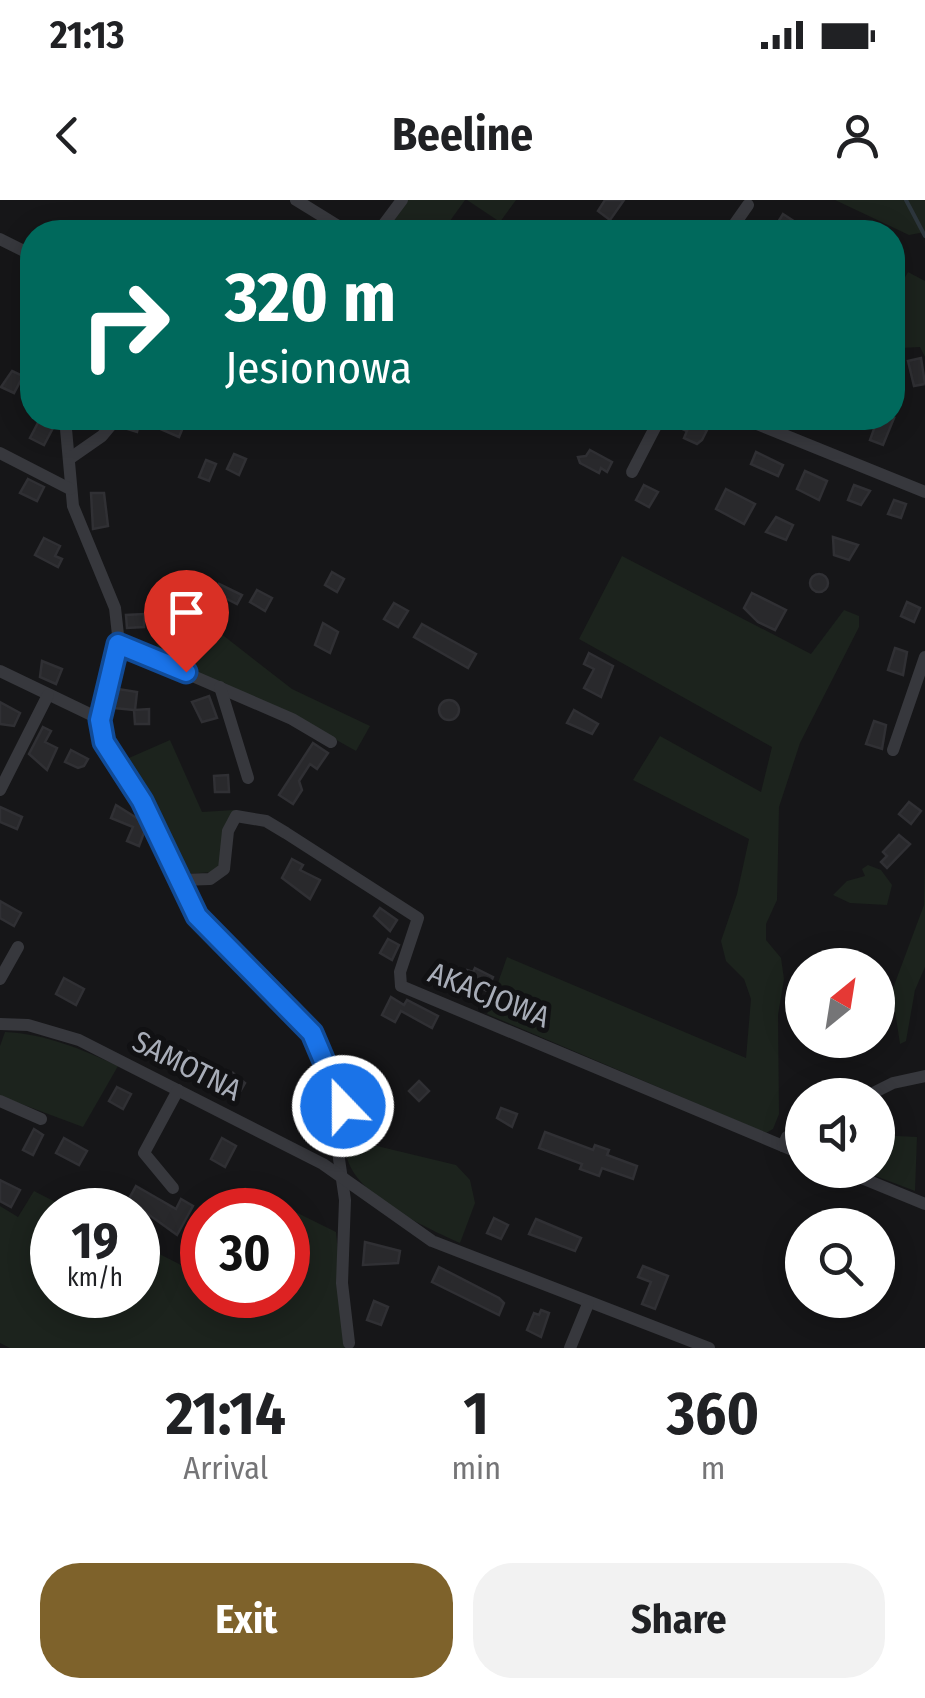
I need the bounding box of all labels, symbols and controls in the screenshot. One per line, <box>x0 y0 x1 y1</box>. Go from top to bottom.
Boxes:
text: 21:13 <box>50 12 124 58</box>
icon: back <box>40 108 95 163</box>
text: Beeline <box>392 108 533 162</box>
icon: person <box>830 108 885 163</box>
text: 320 m <box>225 256 396 340</box>
icon: right <box>60 260 190 390</box>
text: Jesionowa <box>225 341 412 395</box>
pin <box>144 570 229 673</box>
icon: arrive <box>159 585 214 640</box>
north arrow <box>785 948 895 1058</box>
map controls <box>785 948 895 1318</box>
street label: AKACJOWA <box>423 954 555 1036</box>
street label: SAMOTNA <box>127 1023 248 1109</box>
position arrow <box>291 1054 395 1158</box>
button: sound <box>785 1078 895 1188</box>
speed limit sign: 30 <box>180 1188 310 1318</box>
button: search <box>785 1208 895 1318</box>
text: 19 <box>71 1211 118 1271</box>
text: km/h <box>67 1263 123 1293</box>
text: 21:14 <box>166 1378 286 1450</box>
text: 1 <box>464 1378 489 1450</box>
text: 360 <box>667 1378 759 1450</box>
text: Arrival <box>183 1449 268 1487</box>
text: min <box>451 1449 501 1487</box>
text: m <box>701 1449 725 1487</box>
button: Exit <box>40 1563 453 1678</box>
button: Share <box>473 1563 885 1678</box>

